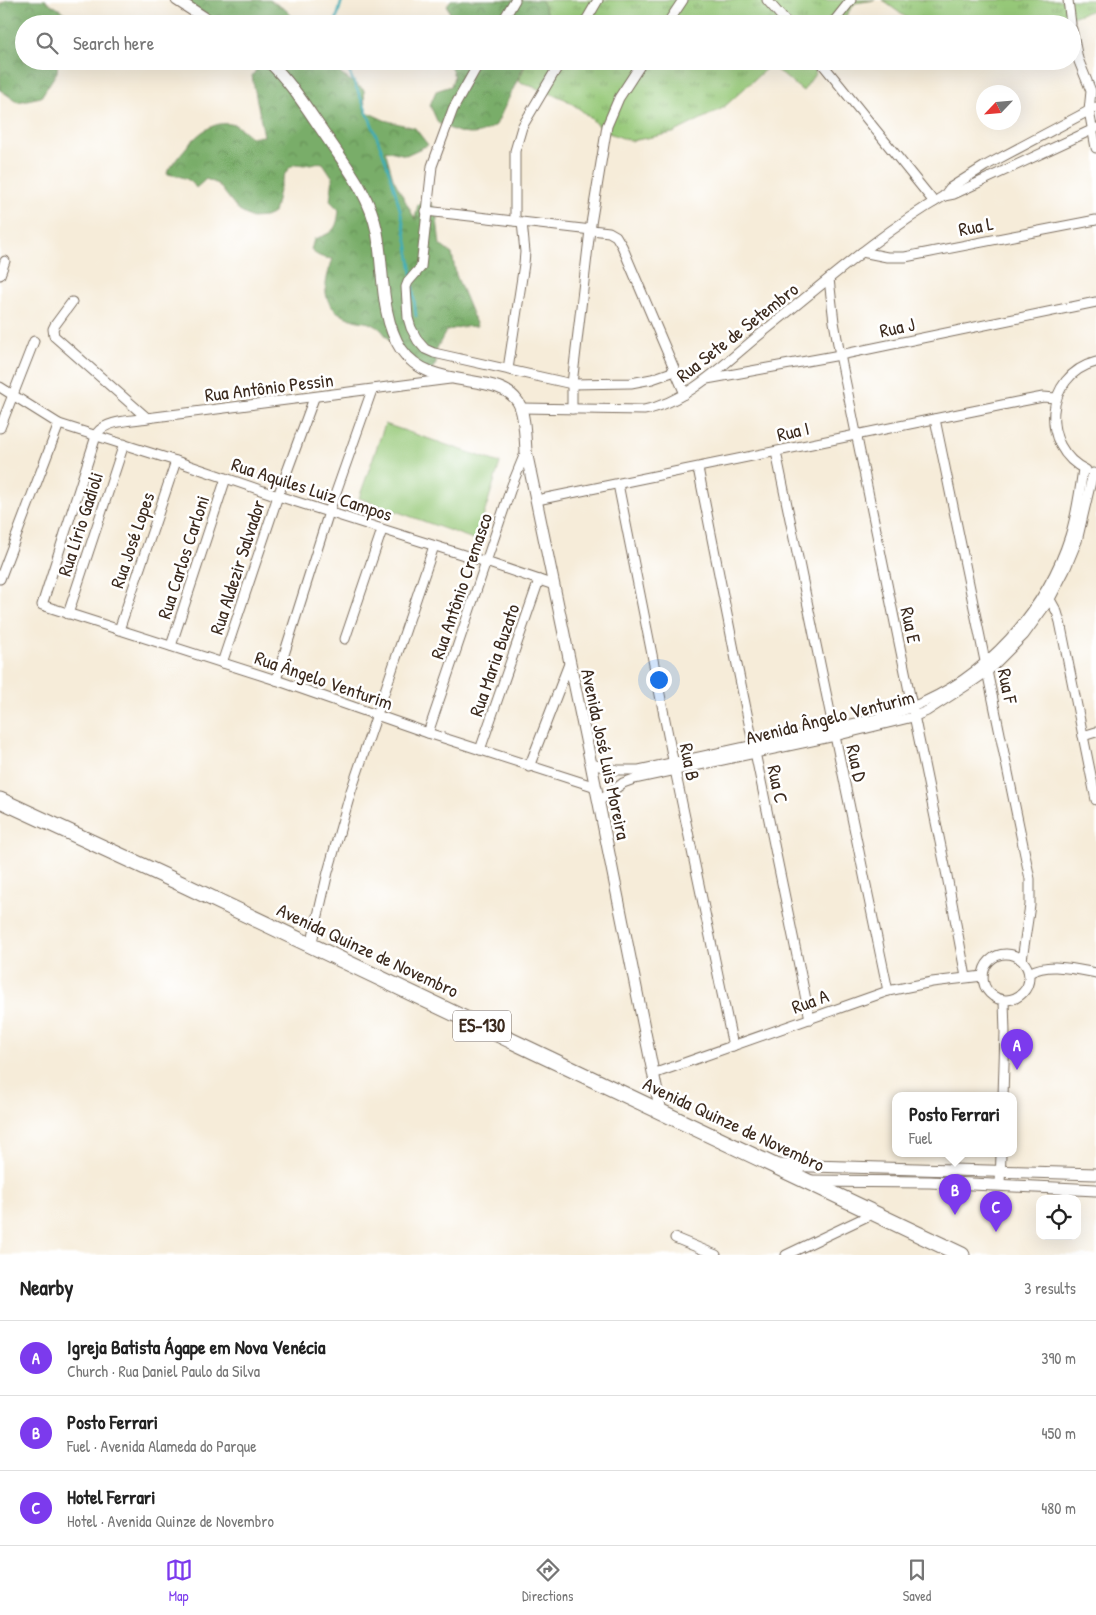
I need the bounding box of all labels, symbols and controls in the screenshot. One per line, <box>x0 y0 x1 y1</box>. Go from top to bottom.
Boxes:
search box <box>15 15 1081 70</box>
icon: search <box>33 29 61 57</box>
text: Search here <box>73 30 154 56</box>
north arrow <box>976 85 1021 130</box>
street label: Rua L <box>956 210 996 242</box>
street label: Rua Sete de Setembro <box>671 276 804 388</box>
street label: Rua J <box>877 311 917 343</box>
street label: Rua Antônio Pessin <box>203 366 335 408</box>
street label: Rua I <box>774 415 812 447</box>
street label: Rua Aquiles Luiz Campos <box>228 451 396 527</box>
street label: Rua Lírio Gadioli <box>51 469 109 579</box>
street label: Rua José Lopes <box>103 489 161 591</box>
street label: Rua Carlos Carloni <box>151 492 215 622</box>
street label: Rua Aldezir Salvador <box>203 496 271 638</box>
street label: Rua Antônio Cremasco <box>424 509 498 663</box>
street label: Rua Maria Buzato <box>463 600 525 720</box>
street label: Rua E <box>894 604 928 646</box>
street label: Rua Ângelo Venturim <box>251 644 397 716</box>
street label: Avenida José Luis Moreira <box>575 666 637 842</box>
street label: Rua F <box>992 666 1025 707</box>
your location <box>646 667 672 693</box>
street label: Avenida Ângelo Venturim <box>743 683 917 751</box>
street label: Rua B <box>674 741 706 783</box>
street label: Rua D <box>840 742 874 784</box>
street label: Rua C <box>761 762 795 806</box>
street label: Avenida Quinze de Novembro <box>273 896 463 1004</box>
street label: Rua A <box>788 982 832 1020</box>
road number: ES-130 <box>453 1010 511 1042</box>
pin: A <box>1001 1029 1033 1070</box>
street label: Avenida Quinze de Novembro <box>639 1070 829 1178</box>
popup <box>892 1092 1017 1157</box>
text: Posto Ferrari <box>909 1101 1000 1127</box>
text: Fuel <box>909 1127 932 1149</box>
pin: B <box>939 1174 971 1215</box>
pin: C <box>980 1191 1012 1232</box>
map controls <box>1036 1195 1081 1240</box>
button: locate <box>1036 1195 1081 1240</box>
text: Nearby <box>20 1273 73 1302</box>
text: 3 results <box>1024 1277 1076 1299</box>
text: Igreja Batista Ágape em Nova Venécia <box>67 1334 325 1360</box>
text: A <box>32 1347 40 1369</box>
text: 390 m <box>1041 1347 1076 1369</box>
text: Church · Rua Daniel Paulo da Silva <box>67 1360 260 1382</box>
text: Posto Ferrari <box>67 1409 158 1435</box>
text: B <box>32 1422 40 1444</box>
text: 450 m <box>1042 1422 1076 1444</box>
text: Fuel · Avenida Alameda do Parque <box>67 1435 257 1457</box>
text: Hotel Ferrari <box>67 1484 155 1510</box>
text: C <box>32 1497 40 1519</box>
text: 480 m <box>1041 1497 1076 1519</box>
text: Hotel · Avenida Quinze de Novembro <box>67 1510 274 1532</box>
tab: Map <box>165 1556 193 1605</box>
tab: Directions <box>522 1556 573 1605</box>
tab: Saved <box>903 1556 931 1605</box>

